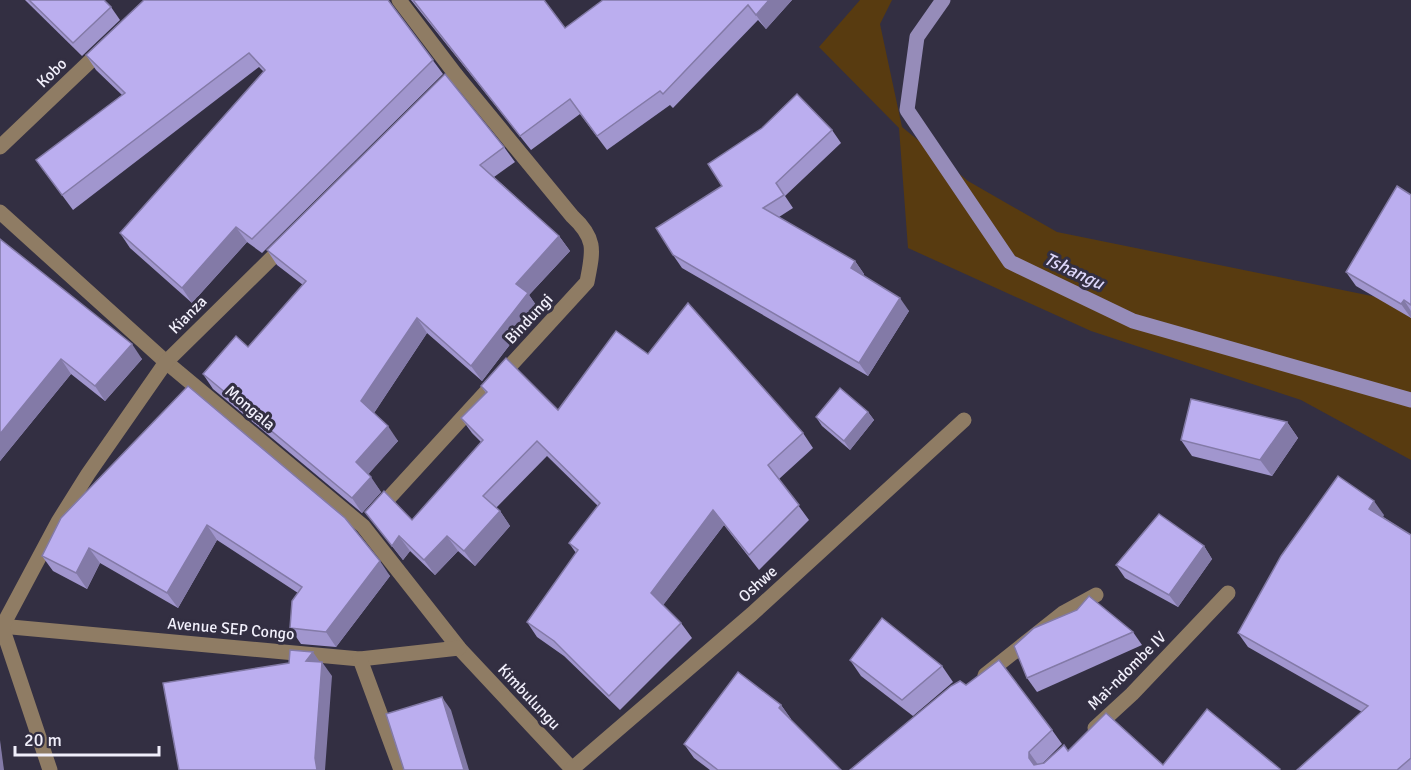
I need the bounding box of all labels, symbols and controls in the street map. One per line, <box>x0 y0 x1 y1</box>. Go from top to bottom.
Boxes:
street label: Kobo <box>33 54 71 92</box>
water label: Tshangu <box>1041 248 1108 295</box>
street label: Bindungi <box>501 290 557 348</box>
street label: Kianza <box>165 292 211 338</box>
street label: Mongala <box>221 381 279 435</box>
street label: Oshwe <box>734 561 782 607</box>
street label: Avenue SEP Congo <box>167 613 295 645</box>
street label: Mai-ndombe IV <box>1083 627 1171 715</box>
street label: Kimbulungu <box>493 660 565 734</box>
scale bar <box>15 719 159 757</box>
text: 20 m <box>24 729 62 751</box>

